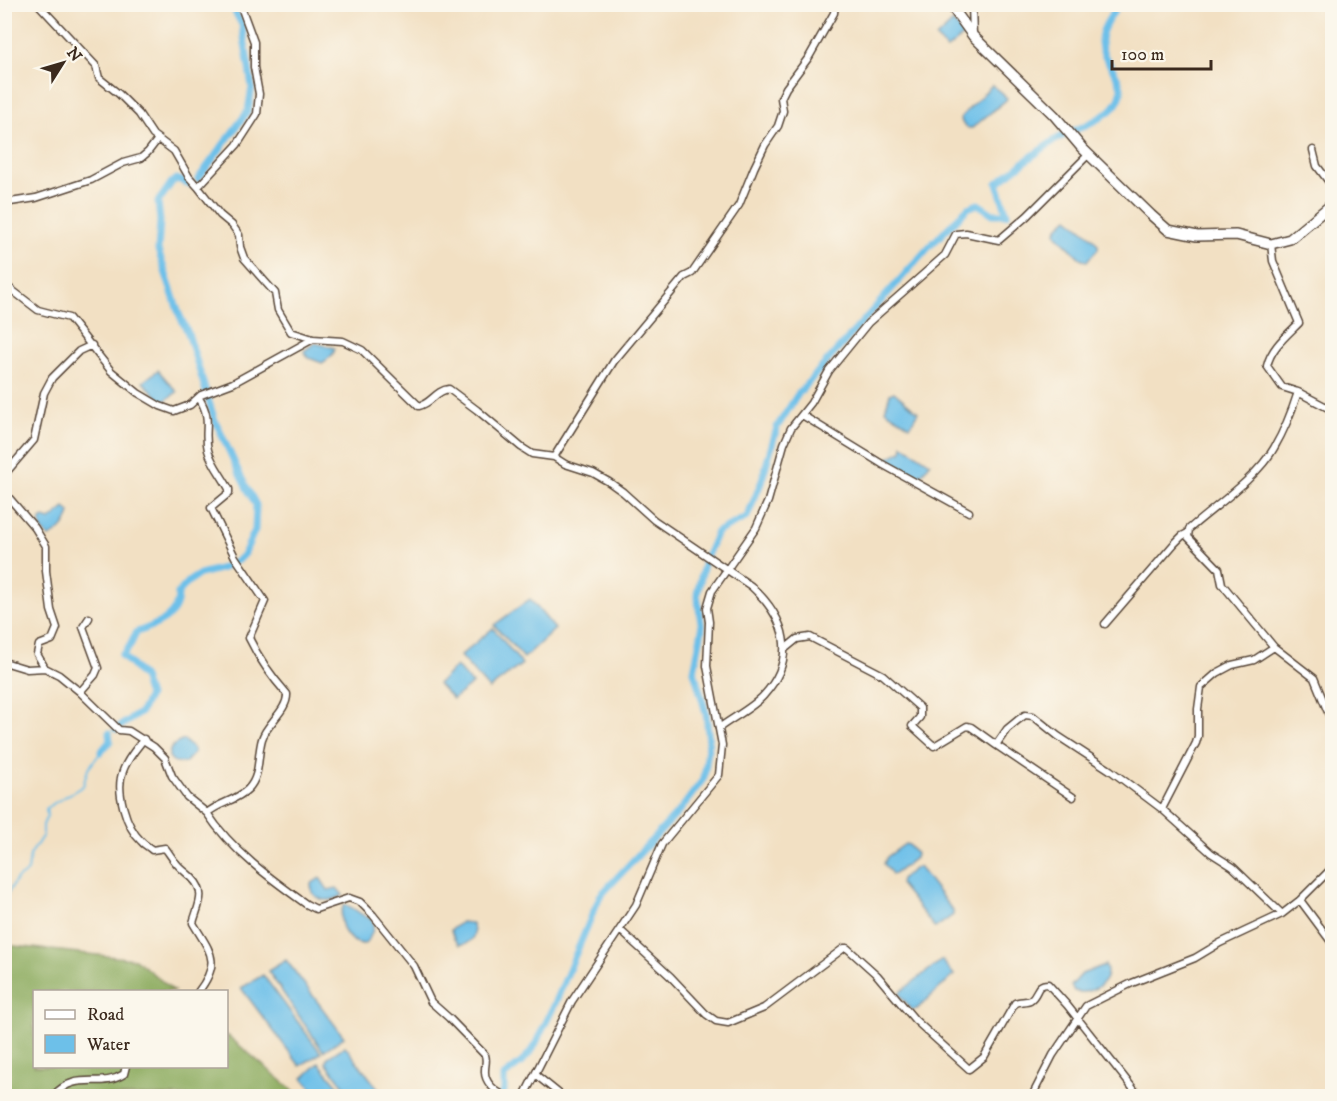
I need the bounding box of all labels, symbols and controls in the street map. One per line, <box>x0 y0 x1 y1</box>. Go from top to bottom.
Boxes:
north arrow <box>33 33 93 93</box>
scale bar <box>1112 33 1211 71</box>
text: N <box>62 43 86 66</box>
text: 100 m <box>1121 44 1164 66</box>
legend <box>33 990 228 1068</box>
text: Road <box>87 1004 124 1026</box>
text: Water <box>86 1034 130 1056</box>

